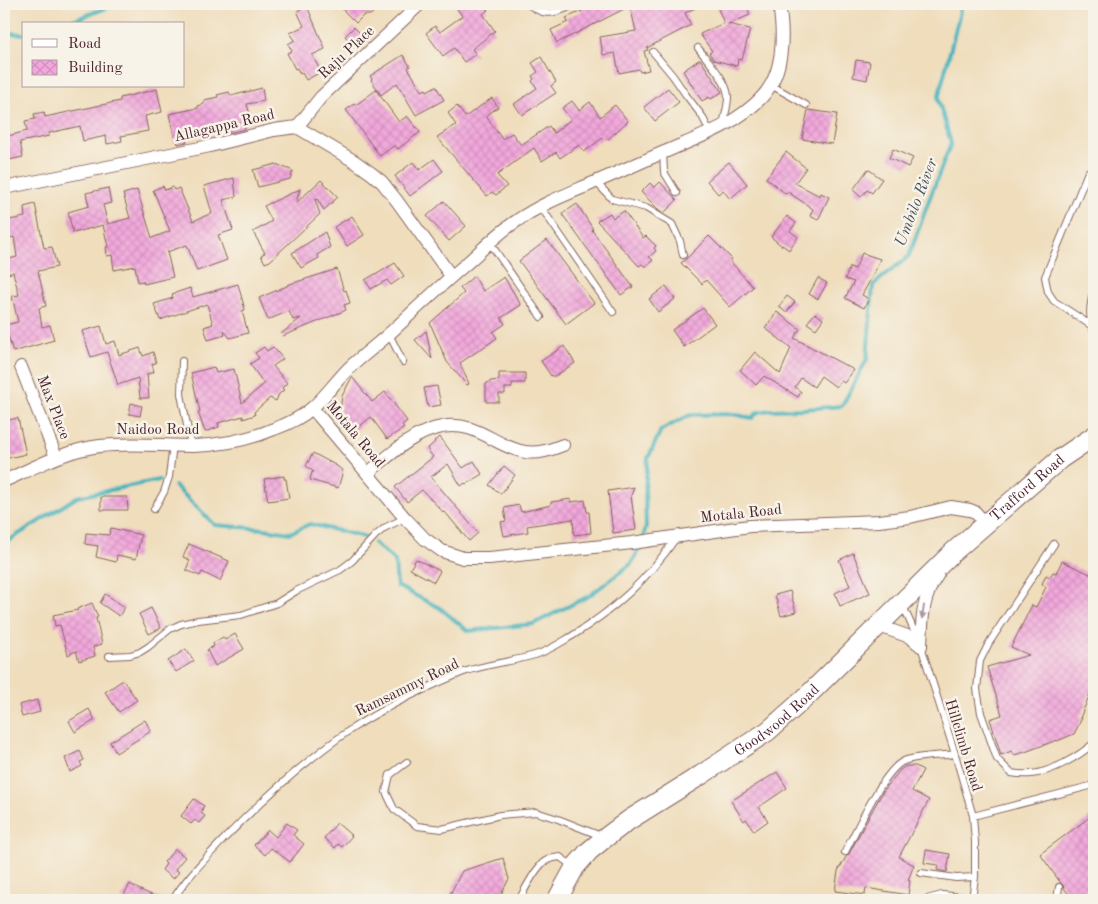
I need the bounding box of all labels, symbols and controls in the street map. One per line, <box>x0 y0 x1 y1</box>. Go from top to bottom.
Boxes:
legend <box>22 22 185 88</box>
street label: Raju Place <box>316 24 378 83</box>
text: Road <box>68 37 102 52</box>
text: Building <box>68 61 123 76</box>
street label: Allagappa Road <box>172 108 276 145</box>
water label: Umbilo River <box>893 155 941 249</box>
street label: Max Place <box>34 374 72 442</box>
street label: Motala Road <box>323 399 387 471</box>
street label: Naidoo Road <box>116 423 200 438</box>
street label: Trafford Road <box>988 452 1068 525</box>
street label: Motala Road <box>700 503 783 526</box>
one-way arrow <box>919 604 927 620</box>
street label: Ramsammy Road <box>353 657 462 720</box>
street label: Goodwood Road <box>732 682 823 760</box>
street label: Hillclimb Road <box>941 697 984 794</box>

